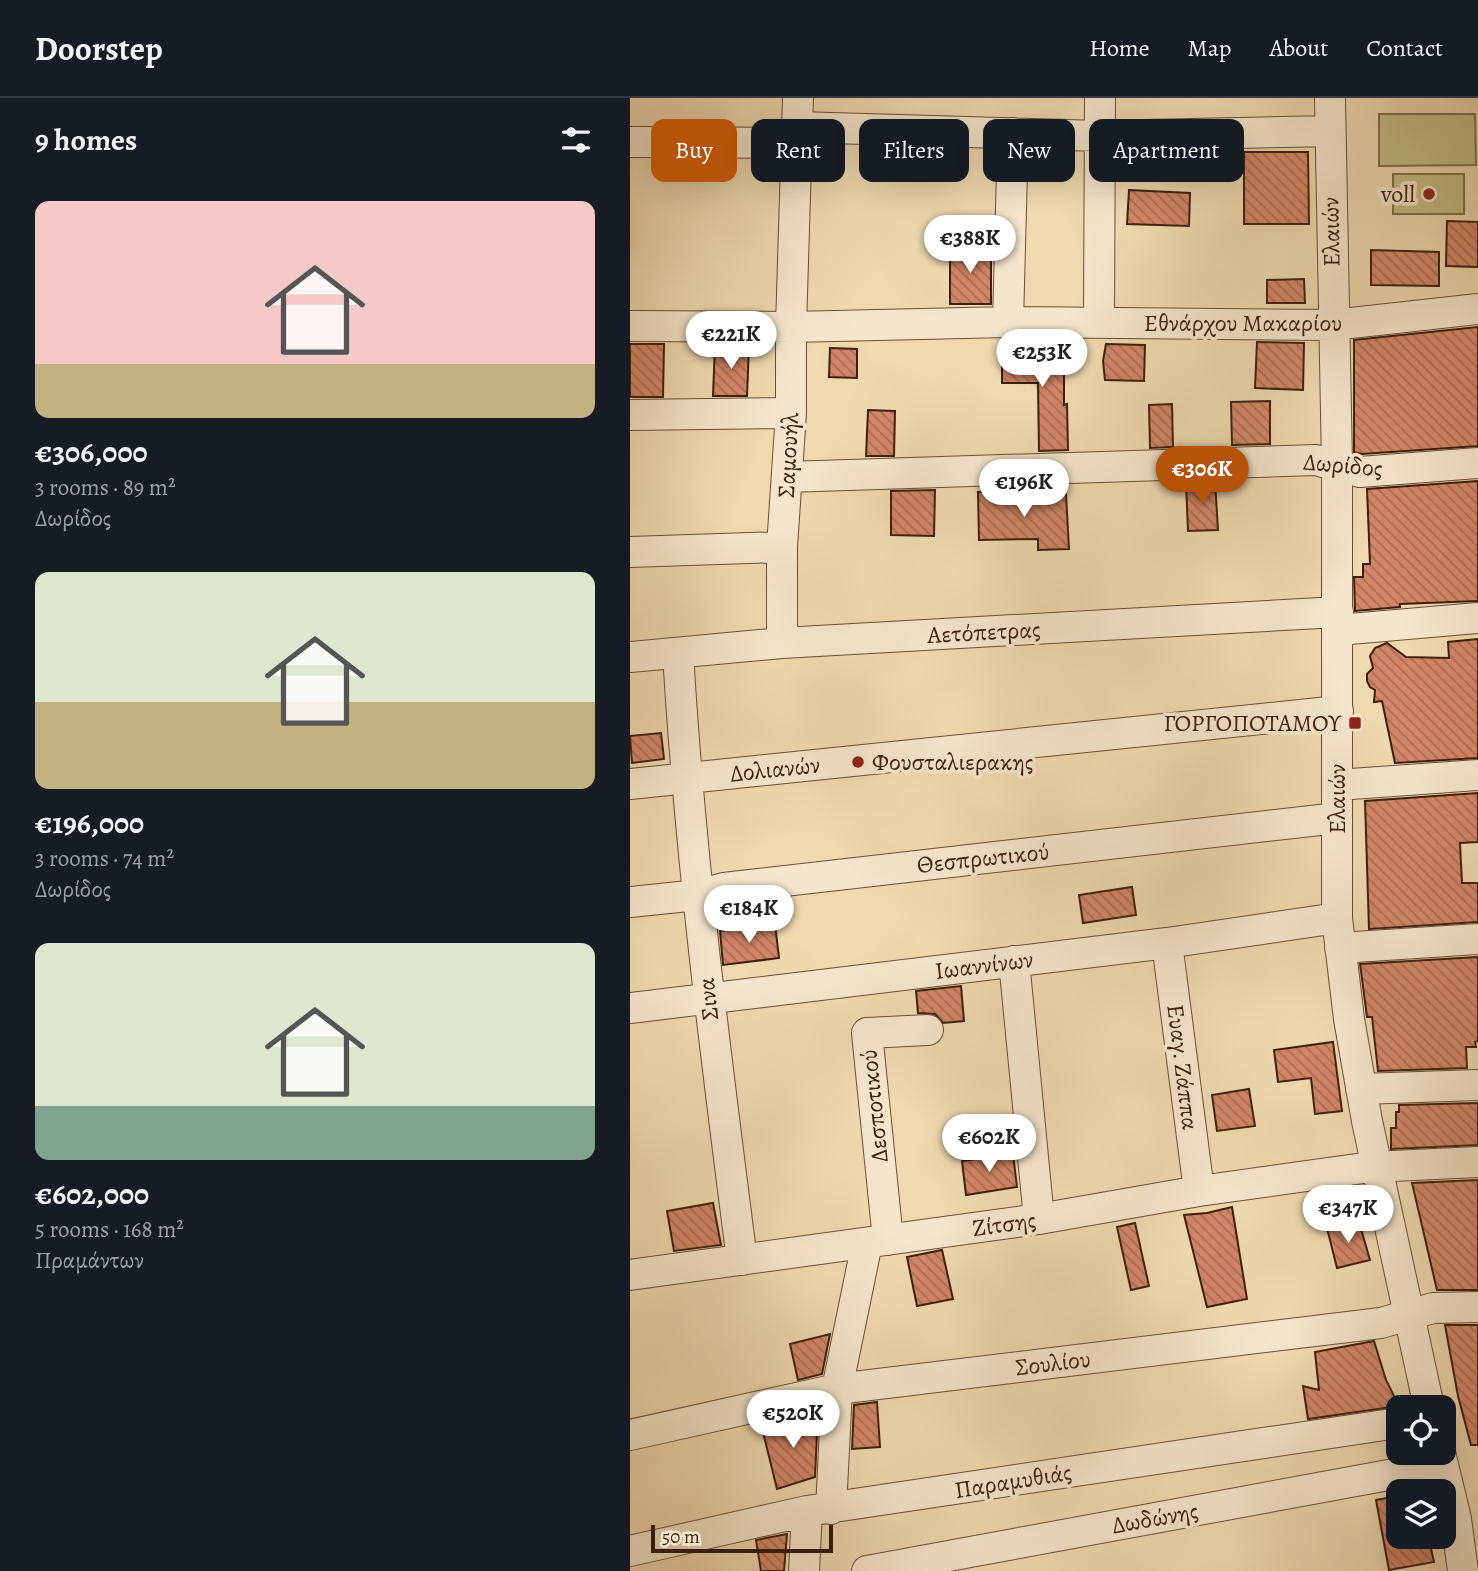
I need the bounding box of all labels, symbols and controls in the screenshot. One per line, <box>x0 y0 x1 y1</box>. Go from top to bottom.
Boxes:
text: Doorstep <box>35 26 163 71</box>
text: Home <box>1089 32 1150 64</box>
text: Map <box>1188 32 1232 64</box>
text: About <box>1270 32 1328 64</box>
text: Contact <box>1366 32 1443 64</box>
chip: Buy <box>651 119 737 182</box>
chip: Rent <box>751 119 845 182</box>
chip: Filters <box>859 119 969 182</box>
chip: New <box>983 119 1075 182</box>
chip: Apartment <box>1089 119 1244 182</box>
text: 9 homes <box>35 120 137 160</box>
icon: filters <box>557 121 595 159</box>
place label: voll <box>1380 178 1415 210</box>
marker: voll <box>1421 186 1437 202</box>
street label: Ελαιών <box>1314 197 1348 267</box>
pin: €388K <box>921 216 1019 275</box>
text: €388K <box>940 222 1000 253</box>
icon: home <box>252 247 378 373</box>
street label: Εθνάρχου Μακαρίου <box>1144 307 1342 339</box>
pin: €221K <box>682 312 780 371</box>
text: €221K <box>702 318 760 349</box>
pin: €253K <box>993 330 1091 389</box>
text: €253K <box>1012 336 1072 367</box>
street label: Σαμουήλ <box>770 410 806 499</box>
text: €306,000 <box>35 432 148 472</box>
pin: €306K <box>1153 446 1251 506</box>
street label: Δωρίδος <box>1302 446 1384 484</box>
text: €306K <box>1172 453 1232 484</box>
pin: €196K <box>975 460 1073 519</box>
text: €196K <box>995 466 1053 497</box>
text: 3 rooms · 89 m² <box>35 472 176 503</box>
text: Δωρίδος <box>35 503 111 534</box>
street label: Αετόπετρας <box>926 613 1041 651</box>
icon: home <box>252 618 378 744</box>
place label: ΓΟΡΓΟΠΟΤΑΜΟΥ <box>1163 707 1342 739</box>
marker: ΓΟΡΓΟΠΟΤΑΜΟΥ <box>1347 715 1363 731</box>
place label: Φουσταλιερακης <box>872 746 1034 778</box>
street label: Δολιανών <box>728 748 822 790</box>
marker: Φουσταλιερακης <box>850 754 866 770</box>
street label: Ελαιών <box>1321 764 1353 834</box>
text: €196,000 <box>35 803 144 843</box>
street label: Θεσπρωτικού <box>915 835 1051 881</box>
text: 3 rooms · 74 m² <box>35 843 174 874</box>
text: Δωρίδος <box>35 874 111 905</box>
pin: €184K <box>700 886 798 945</box>
text: €184K <box>720 892 778 923</box>
street label: Ιωαννίνων <box>933 943 1035 987</box>
street label: Σινα <box>690 976 726 1022</box>
icon: home <box>252 989 378 1115</box>
street label: Ευαγ. Ζάππα <box>1159 1002 1207 1132</box>
street label: Δεσποτικού <box>852 1048 896 1164</box>
pin: €602K <box>940 1114 1038 1174</box>
text: €602K <box>958 1121 1020 1152</box>
text: €602,000 <box>35 1174 149 1214</box>
pin: €347K <box>1299 1186 1397 1245</box>
text: €347K <box>1319 1192 1377 1223</box>
street label: Ζίτσης <box>970 1204 1038 1244</box>
text: 5 rooms · 168 m² <box>35 1214 184 1245</box>
text: Πραμάντων <box>35 1245 144 1276</box>
street label: Σουλίου <box>1014 1343 1092 1383</box>
pin: €520K <box>744 1390 842 1450</box>
map controls <box>1386 1395 1456 1549</box>
button: locate <box>1386 1395 1456 1465</box>
text: €520K <box>763 1397 823 1428</box>
street label: Παραμυθιάς <box>952 1456 1074 1506</box>
button: layers <box>1386 1479 1456 1549</box>
street label: Δωδώνης <box>1109 1495 1201 1541</box>
scale bar <box>651 1522 833 1554</box>
text: 50 m <box>662 1524 700 1550</box>

